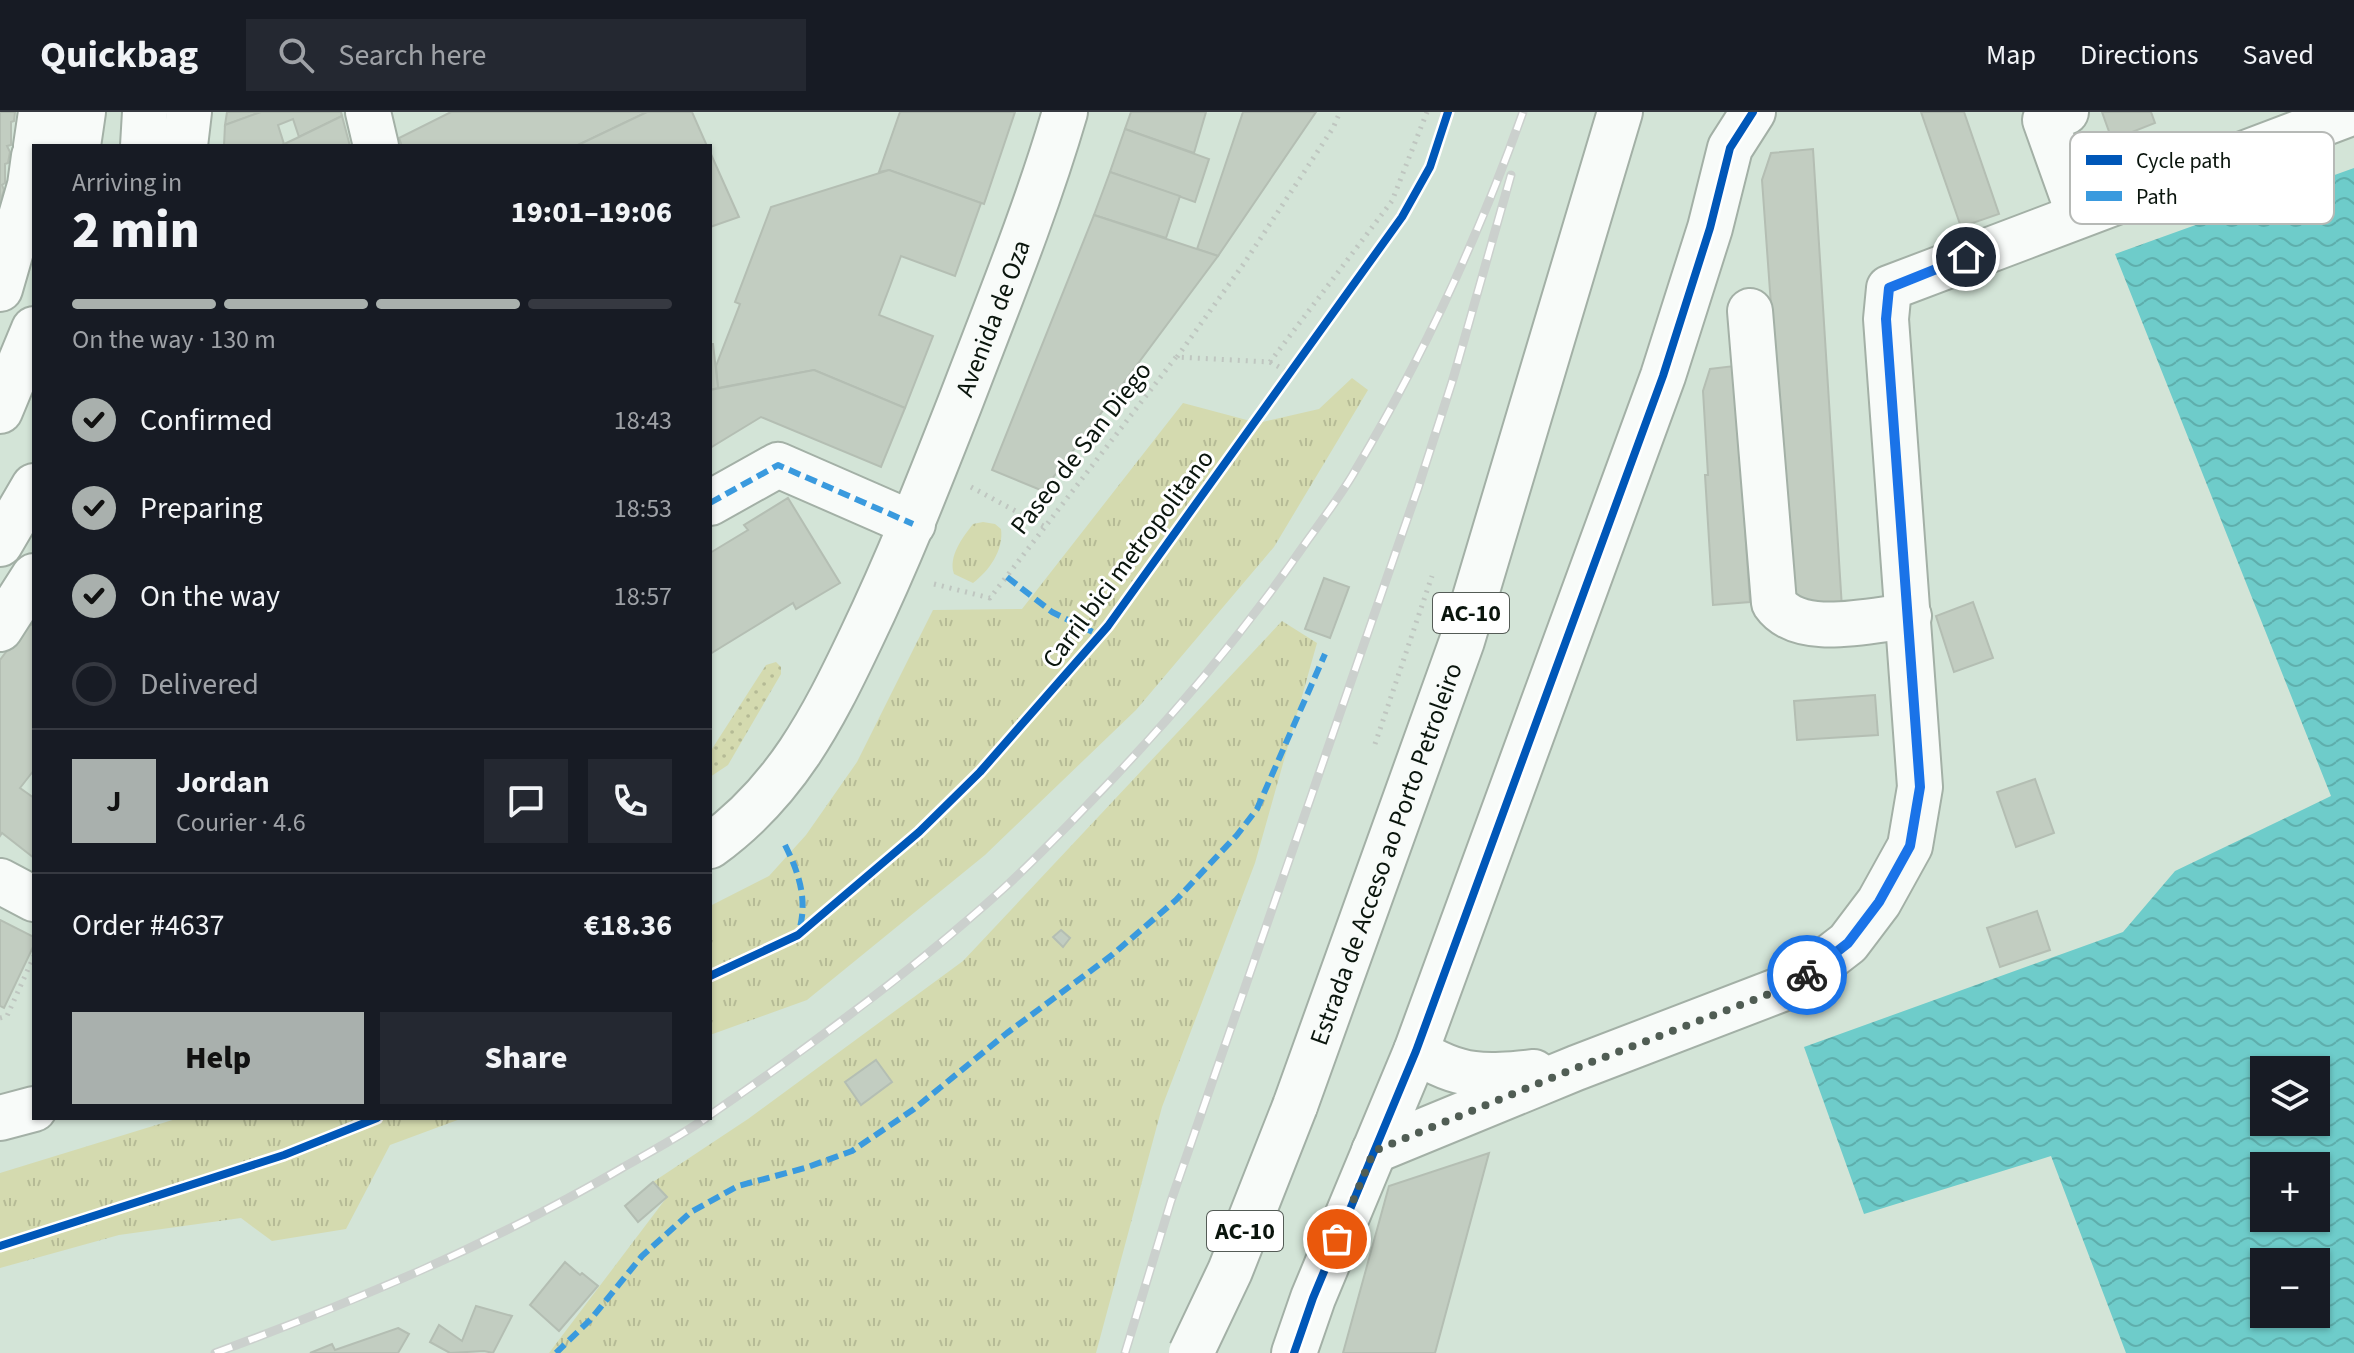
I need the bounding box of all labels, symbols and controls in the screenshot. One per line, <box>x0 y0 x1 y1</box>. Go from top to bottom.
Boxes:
search box <box>246 19 806 91</box>
text: Quickbag <box>40 28 198 82</box>
icon: search <box>274 33 318 77</box>
text: Search here <box>338 34 486 77</box>
text: Map <box>1986 35 2036 75</box>
text: Directions <box>2080 35 2199 75</box>
text: Saved <box>2243 35 2314 75</box>
legend <box>2070 132 2334 224</box>
text: Cycle path <box>2136 145 2232 177</box>
text: Arriving in <box>72 164 182 201</box>
text: Path <box>2136 181 2178 213</box>
text: 19:01–19:06 <box>511 191 672 234</box>
text: 2 min <box>72 194 200 268</box>
pin <box>1932 223 2000 291</box>
street label: Avenida de Oza <box>946 234 1039 402</box>
icon: home <box>1944 235 1988 279</box>
text: On the way · 130 m <box>72 321 276 358</box>
street label: Paseo de San Diego <box>1002 354 1160 542</box>
icon: check <box>72 398 116 442</box>
text: Confirmed <box>140 399 273 442</box>
text: 18:43 <box>614 402 672 439</box>
street label: Carril bici metropolitano <box>1033 442 1223 676</box>
icon: check <box>72 486 116 530</box>
text: Preparing <box>140 487 263 530</box>
text: 18:53 <box>614 490 672 527</box>
icon: check <box>72 574 116 618</box>
text: On the way <box>140 575 280 618</box>
text: 18:57 <box>614 578 672 615</box>
road number: AC-10 <box>1433 593 1509 633</box>
street label: Estrada de Acceso ao Porto Petroleiro <box>1300 657 1471 1050</box>
text: Delivered <box>140 663 259 706</box>
button: chat <box>484 759 568 843</box>
button: phone <box>588 759 672 843</box>
text: Jordan <box>176 761 270 804</box>
text: J <box>106 780 122 823</box>
text: Courier · 4.6 <box>176 804 306 841</box>
text: Order #4637 <box>72 904 225 947</box>
text: €18.36 <box>584 904 672 947</box>
courier <box>1767 935 1847 1015</box>
icon: bike <box>1785 953 1829 997</box>
button: Help <box>72 1012 364 1104</box>
button: Share <box>380 1012 672 1104</box>
map controls <box>2250 1056 2330 1328</box>
button: layers <box>2250 1056 2330 1136</box>
button: + <box>2250 1152 2330 1232</box>
pin <box>1303 1205 1371 1273</box>
road number: AC-10 <box>1207 1211 1283 1251</box>
icon: bag <box>1315 1217 1359 1261</box>
button: − <box>2250 1248 2330 1328</box>

